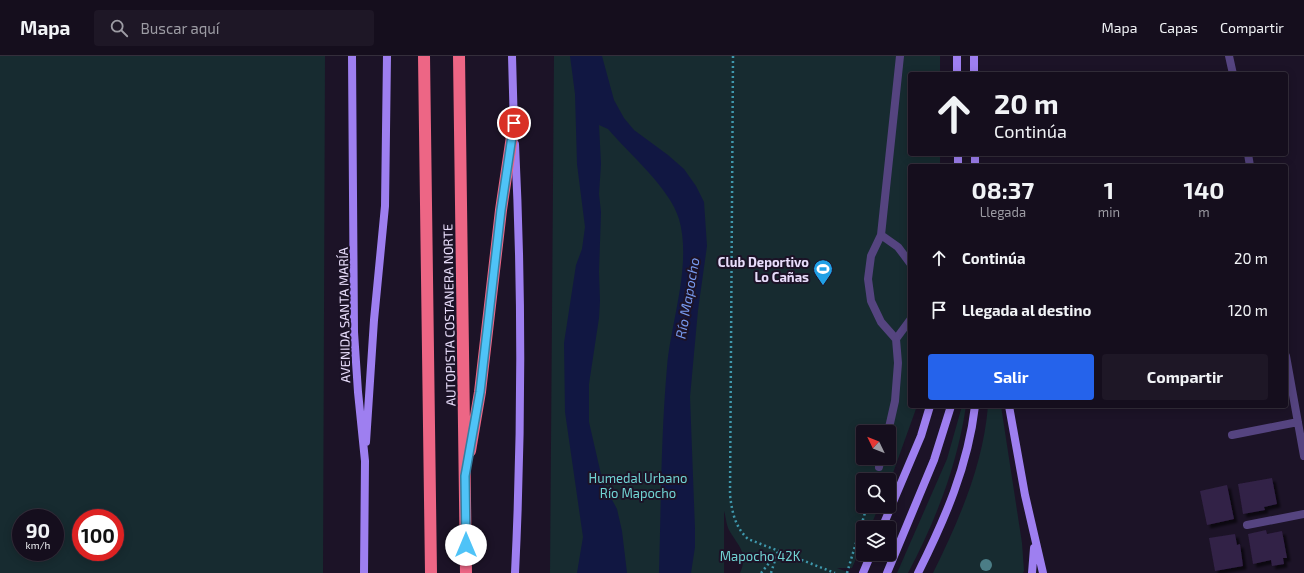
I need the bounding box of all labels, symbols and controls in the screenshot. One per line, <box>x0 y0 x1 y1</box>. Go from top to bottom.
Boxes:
search box <box>94 10 374 46</box>
text: Mapa <box>20 16 70 39</box>
icon: search <box>108 17 130 39</box>
text: Buscar aquí <box>140 19 220 37</box>
text: Mapa <box>1102 19 1137 36</box>
text: Capas <box>1159 19 1198 36</box>
text: Compartir <box>1220 19 1284 36</box>
text: 20 m <box>994 86 1059 120</box>
icon: ahead <box>928 88 980 140</box>
pin <box>497 106 531 140</box>
icon: arrive <box>503 112 525 134</box>
text: Continúa <box>994 120 1067 142</box>
text: 08:37 <box>972 175 1034 204</box>
text: 1 <box>1104 175 1114 204</box>
text: 140 <box>1184 175 1224 204</box>
text: Llegada <box>980 204 1026 220</box>
text: min <box>1098 204 1120 220</box>
text: m <box>1198 204 1210 220</box>
street label: AUTOPISTA COSTANERA NORTE <box>439 224 459 406</box>
street label: AVENIDA SANTA MARÍA <box>334 247 353 383</box>
icon: ahead <box>928 247 950 269</box>
text: Continúa <box>962 249 1025 267</box>
text: 20 m <box>1234 249 1268 267</box>
place label: Club Deportivo Lo Cañas <box>718 254 809 285</box>
water label: Río Mapocho <box>671 256 703 340</box>
sports icon: Club Deportivo Lo Cañas <box>812 258 834 286</box>
icon: arrive <box>928 299 950 321</box>
text: Llegada al destino <box>962 301 1091 319</box>
text: 120 m <box>1228 301 1268 319</box>
button: Salir <box>928 354 1094 400</box>
button: Compartir <box>1102 354 1268 400</box>
north arrow <box>856 425 896 465</box>
map controls <box>856 425 896 561</box>
park label: Humedal Urbano Río Mapocho <box>589 470 687 501</box>
button: search <box>856 473 896 513</box>
speed limit sign: 100 <box>72 509 124 561</box>
text: 90 <box>26 518 50 542</box>
button: layers <box>856 521 896 561</box>
position arrow <box>445 524 487 566</box>
text: km/h <box>26 539 50 551</box>
park label: Mapocho 42K <box>720 548 801 564</box>

